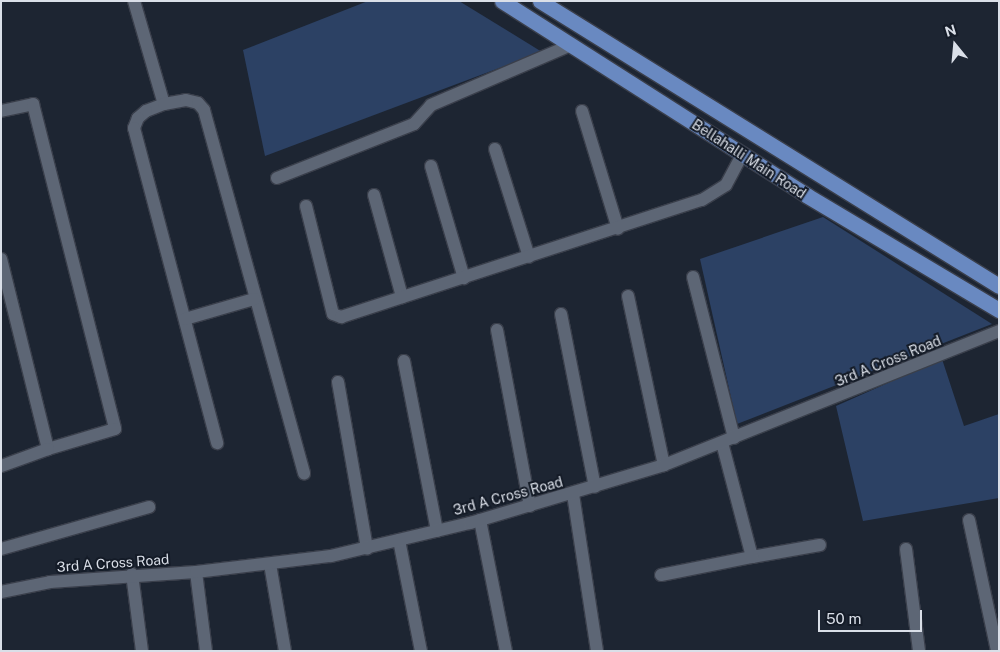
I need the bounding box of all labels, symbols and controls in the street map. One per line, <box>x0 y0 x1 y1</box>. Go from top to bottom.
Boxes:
north arrow <box>930 20 980 70</box>
text: N <box>943 21 958 40</box>
street label: Bellahalli Main Road <box>689 116 809 202</box>
street label: 3rd A Cross Road <box>833 332 943 390</box>
street label: 3rd A Cross Road <box>451 473 565 519</box>
street label: 3rd A Cross Road <box>56 551 170 575</box>
scale bar <box>820 600 924 632</box>
text: 50 m <box>826 610 861 627</box>

